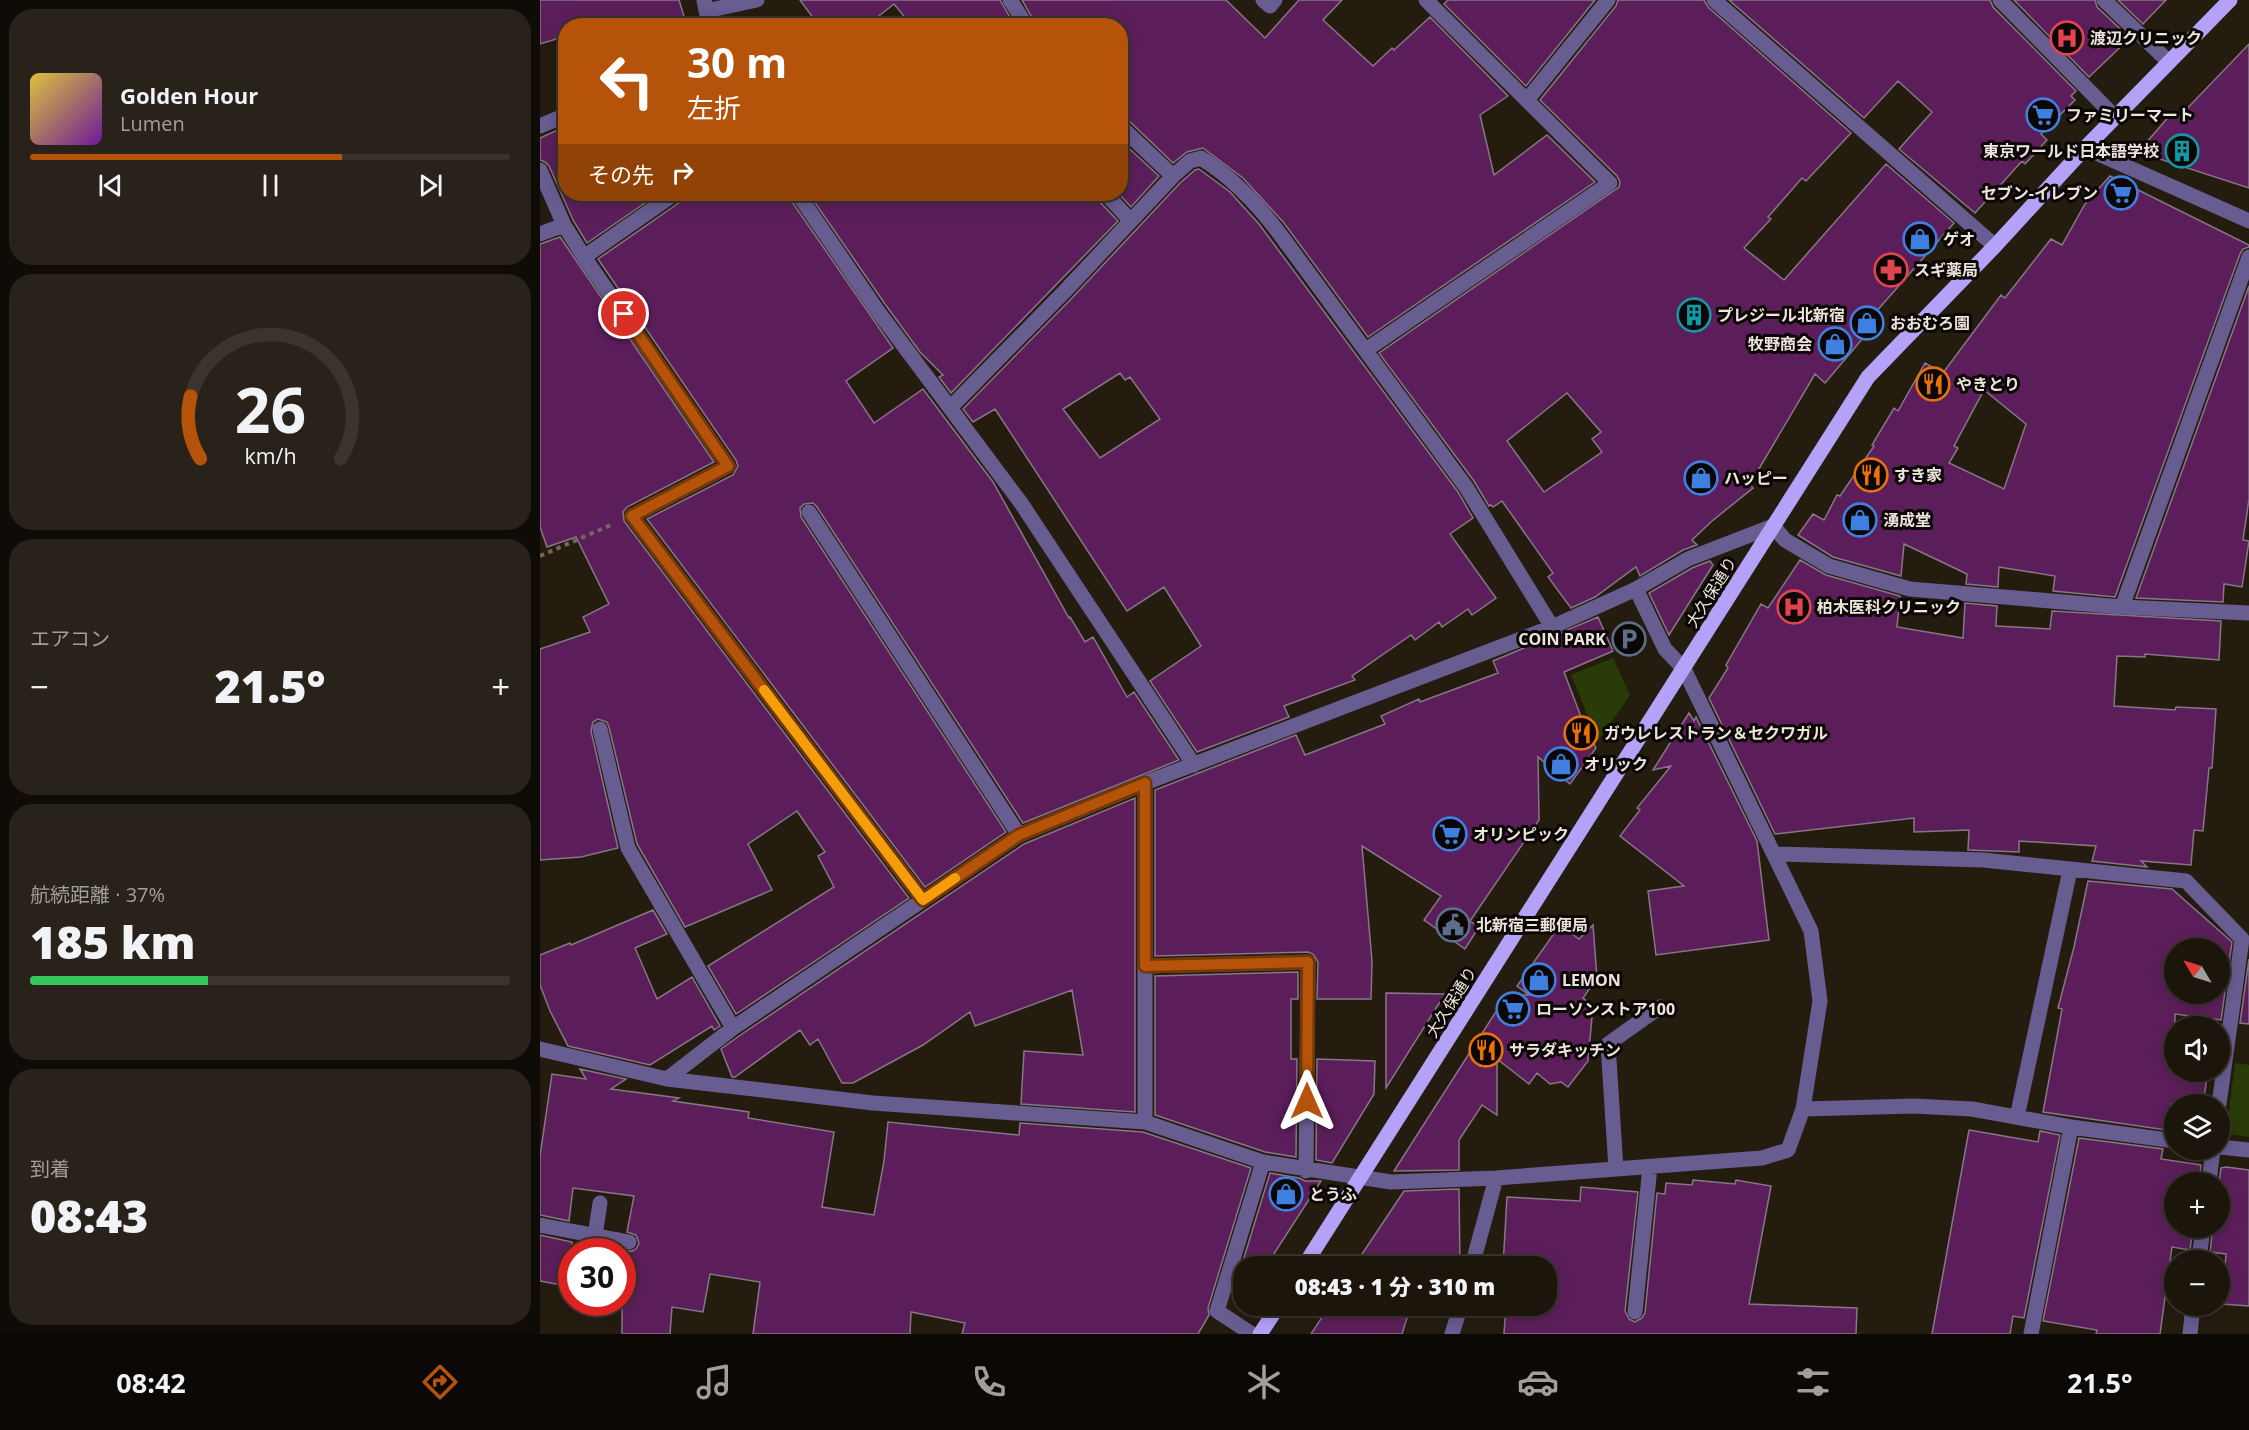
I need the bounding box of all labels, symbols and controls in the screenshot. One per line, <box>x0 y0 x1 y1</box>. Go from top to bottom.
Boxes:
hospital icon: 渡辺クリニック <box>2049 20 2085 56</box>
place label: 渡辺クリニック <box>2090 27 2202 49</box>
text: 30 m <box>687 33 787 90</box>
icon: left <box>588 42 666 120</box>
text: Golden Hour <box>120 80 258 110</box>
text: 左折 <box>687 89 741 126</box>
supermarket icon: ファミリーマート <box>2025 97 2061 133</box>
place label: ファミリーマート <box>2066 104 2194 126</box>
text: Lumen <box>120 110 185 137</box>
building icon: 東京ワールド日本語学校 <box>2164 133 2200 169</box>
place label: 東京ワールド日本語学校 <box>1983 140 2159 162</box>
icon: right <box>666 156 699 189</box>
text: その先 <box>588 159 654 189</box>
icon: previous <box>94 169 127 202</box>
icon: pause <box>254 169 287 202</box>
icon: next <box>414 169 447 202</box>
supermarket icon: セブン-イレブン <box>2103 175 2139 211</box>
place label: セブン-イレブン <box>1981 182 2098 204</box>
shop icon: ゲオ <box>1902 221 1938 257</box>
place label: ゲオ <box>1943 228 1975 250</box>
pharmacy icon: スギ薬局 <box>1873 252 1909 288</box>
place label: スギ薬局 <box>1914 259 1978 281</box>
pin <box>598 288 649 339</box>
icon: arrive <box>607 297 640 330</box>
building icon: プレジール北新宿 <box>1676 297 1712 333</box>
place label: プレジール北新宿 <box>1717 304 1845 326</box>
shop icon: おおむろ園 <box>1849 305 1885 341</box>
place label: おおむろ園 <box>1890 312 1970 334</box>
shop icon: 牧野商会 <box>1817 326 1853 362</box>
place label: 牧野商会 <box>1748 333 1812 355</box>
text: 26 <box>234 366 306 451</box>
restaurant icon: やきとり <box>1915 366 1951 402</box>
place label: やきとり <box>1956 373 2020 395</box>
text: km/h <box>244 441 296 470</box>
restaurant icon: すき家 <box>1853 457 1889 493</box>
shop icon: ハッピー <box>1683 460 1719 496</box>
place label: すき家 <box>1894 464 1942 486</box>
place label: ハッピー <box>1724 467 1788 489</box>
shop icon: 湧成堂 <box>1842 502 1878 538</box>
place label: 湧成堂 <box>1883 509 1931 531</box>
street label: 大久保通り <box>1680 552 1742 632</box>
hospital icon: 柏木医科クリニック <box>1776 589 1812 625</box>
place label: 柏木医科クリニック <box>1817 596 1961 618</box>
parking icon: COIN PARK <box>1611 621 1647 657</box>
text: エアコン <box>30 625 110 652</box>
place label: COIN PARK <box>1518 628 1606 650</box>
text: 21.5° <box>214 655 326 716</box>
text: − <box>30 664 49 709</box>
text: + <box>491 664 510 709</box>
restaurant icon: ガウレレストラン＆セクワガル <box>1563 715 1599 751</box>
place label: ガウレレストラン＆セクワガル <box>1604 722 1828 744</box>
shop icon: オリック <box>1543 746 1579 782</box>
place label: オリック <box>1584 753 1648 775</box>
supermarket icon: オリンピック <box>1432 816 1468 852</box>
place label: オリンピック <box>1473 823 1569 845</box>
text: 航続距離 · 37% <box>30 881 165 908</box>
public building icon: 北新宿三郵便局 <box>1435 907 1471 943</box>
text: 185 km <box>30 911 195 972</box>
place label: 北新宿三郵便局 <box>1476 914 1588 936</box>
north arrow <box>2164 938 2230 1004</box>
map controls <box>2164 938 2230 1316</box>
street label: 大久保通り <box>1420 962 1482 1042</box>
shop icon: LEMON <box>1521 962 1557 998</box>
place label: LEMON <box>1562 969 1621 991</box>
supermarket icon: ローソンストア100 <box>1495 991 1531 1027</box>
place label: ローソンストア100 <box>1536 998 1675 1020</box>
button: sound <box>2164 1016 2230 1082</box>
restaurant icon: サラダキッチン <box>1468 1032 1504 1068</box>
place label: サラダキッチン <box>1509 1039 1621 1061</box>
position arrow <box>1275 1069 1339 1133</box>
button: layers <box>2164 1094 2230 1160</box>
text: 到着 <box>30 1155 70 1182</box>
button: + <box>2164 1172 2230 1238</box>
shop icon: とうふ <box>1268 1176 1304 1212</box>
place label: とうふ <box>1309 1183 1357 1205</box>
text: 08:43 <box>30 1185 148 1246</box>
speed limit sign: 30 <box>558 1238 636 1316</box>
button: − <box>2164 1250 2230 1316</box>
text: 08:43 · 1 分 · 310 m <box>1295 1271 1495 1301</box>
icon: directions <box>419 1361 461 1403</box>
icon: music <box>693 1361 735 1403</box>
icon: phone <box>968 1361 1010 1403</box>
icon: climate <box>1243 1361 1285 1403</box>
icon: car <box>1517 1361 1559 1403</box>
icon: filters <box>1792 1361 1834 1403</box>
text: 08:42 <box>116 1364 186 1401</box>
text: 21.5° <box>2067 1364 2133 1401</box>

